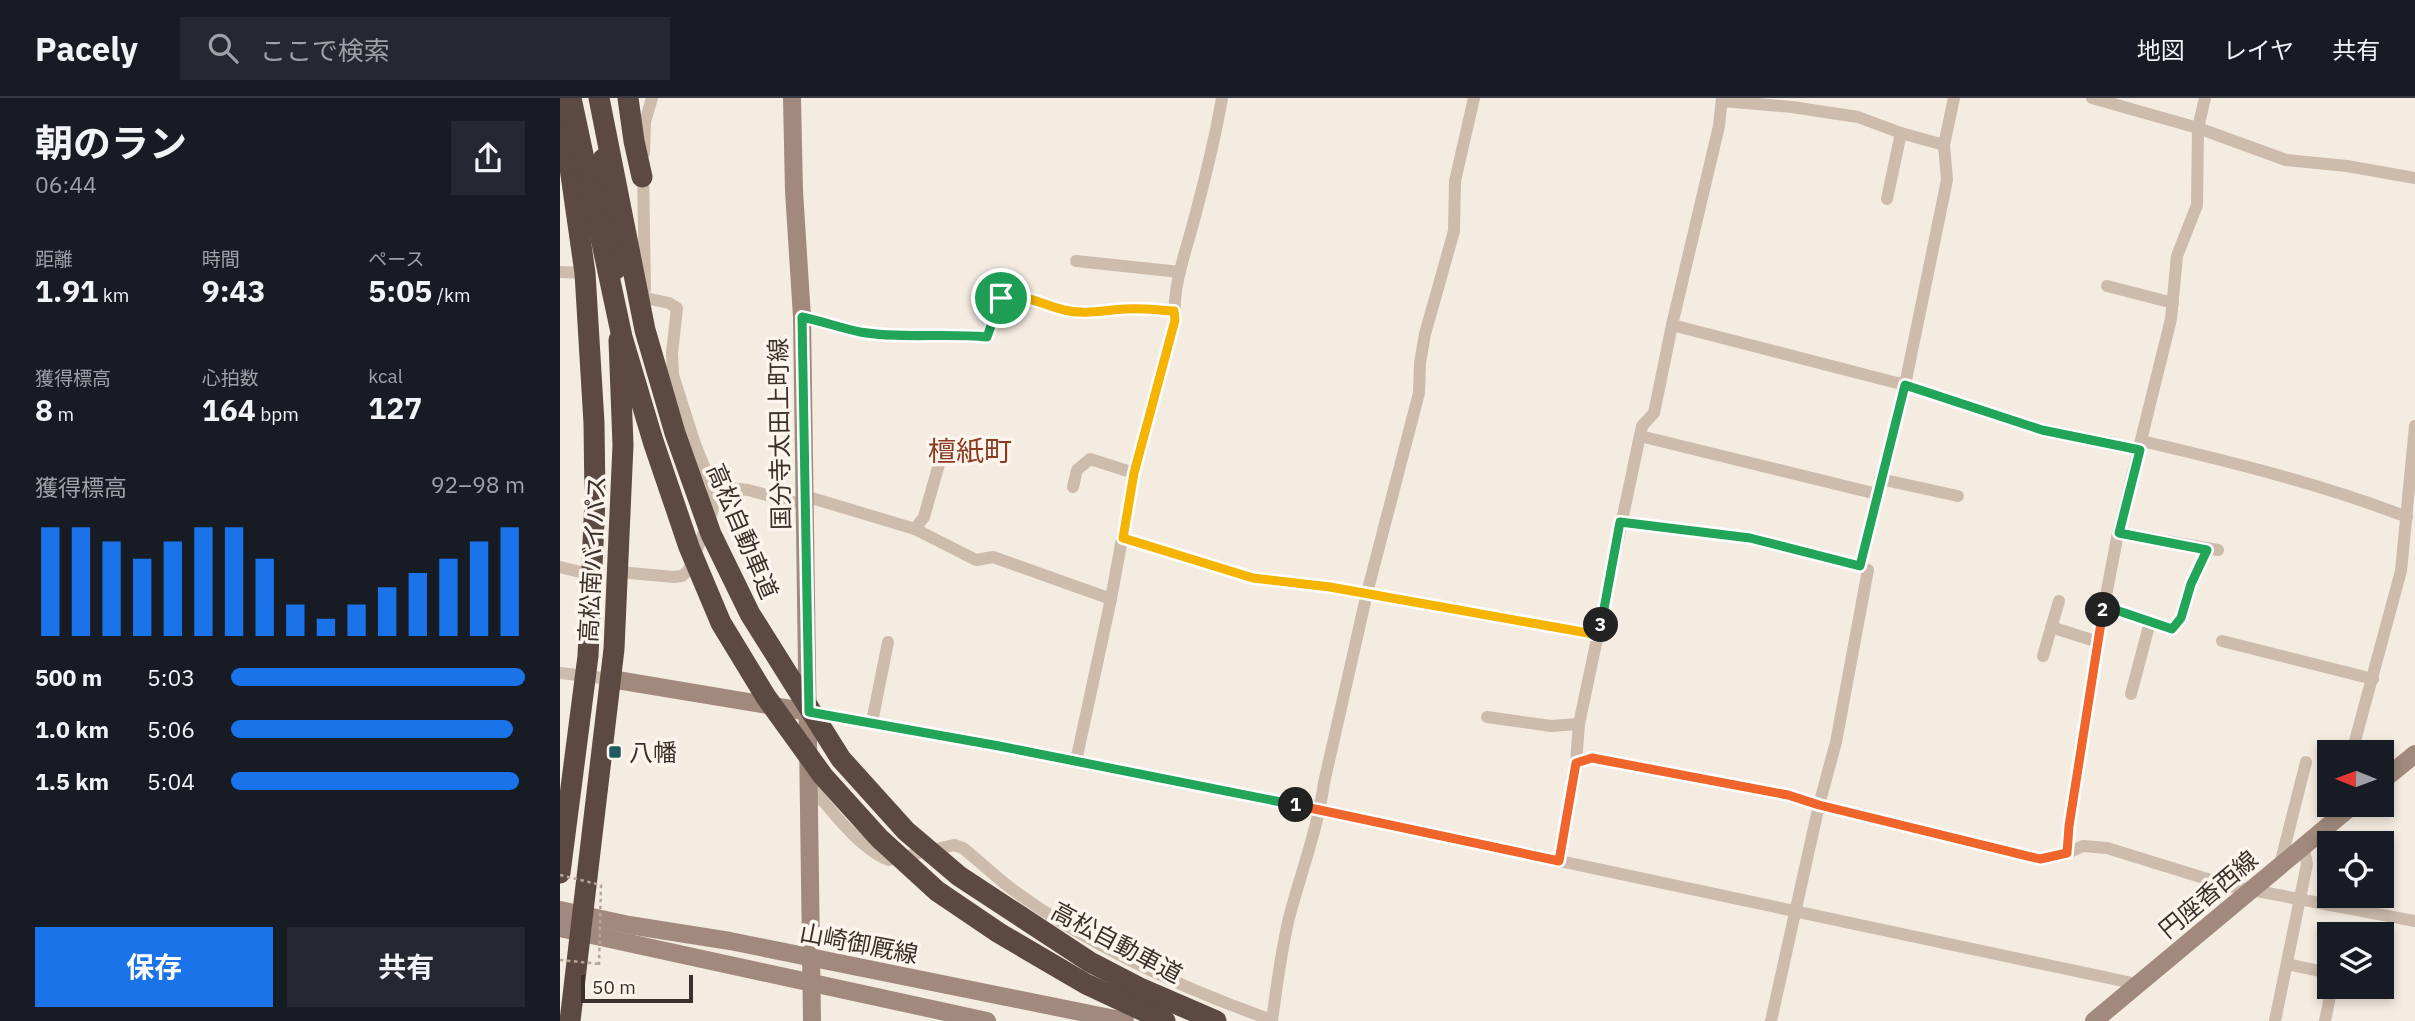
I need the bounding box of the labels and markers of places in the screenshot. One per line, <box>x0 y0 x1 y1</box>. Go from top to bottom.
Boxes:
pin <box>971 268 1031 328</box>
pin: 2 <box>2086 592 2120 628</box>
pin: 3 <box>1584 608 1618 642</box>
place label: 八幡 <box>629 736 677 768</box>
marker: 八幡 <box>607 744 623 760</box>
pin: 1 <box>1278 788 1314 822</box>

